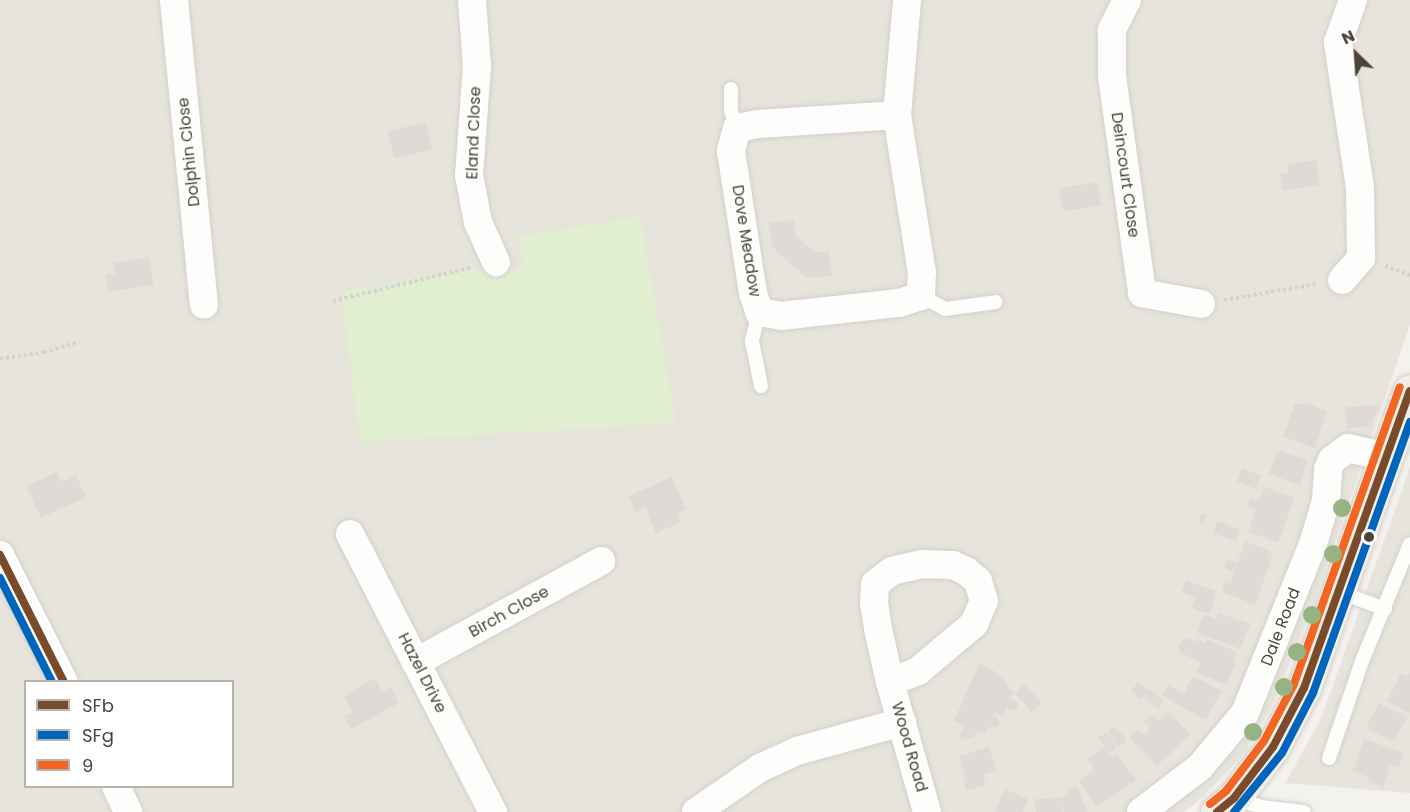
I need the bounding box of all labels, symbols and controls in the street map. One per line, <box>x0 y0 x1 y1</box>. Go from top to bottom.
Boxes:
north arrow <box>1326 24 1386 84</box>
text: N <box>1338 24 1358 50</box>
street label: Eland Close <box>463 86 485 180</box>
street label: Dolphin Close <box>174 96 204 208</box>
street label: Deincourt Close <box>1107 111 1143 239</box>
street label: Dove Meadow <box>728 183 764 299</box>
unlabelled marker <box>1363 531 1375 543</box>
street label: Birch Close <box>466 582 552 642</box>
street label: Dale Road <box>1257 585 1305 669</box>
street label: Hazel Drive <box>394 630 450 716</box>
legend <box>24 680 234 788</box>
text: SFb <box>82 693 114 718</box>
street label: Wood Road <box>887 700 931 794</box>
text: SFg <box>82 723 114 748</box>
text: 9 <box>82 753 93 778</box>

